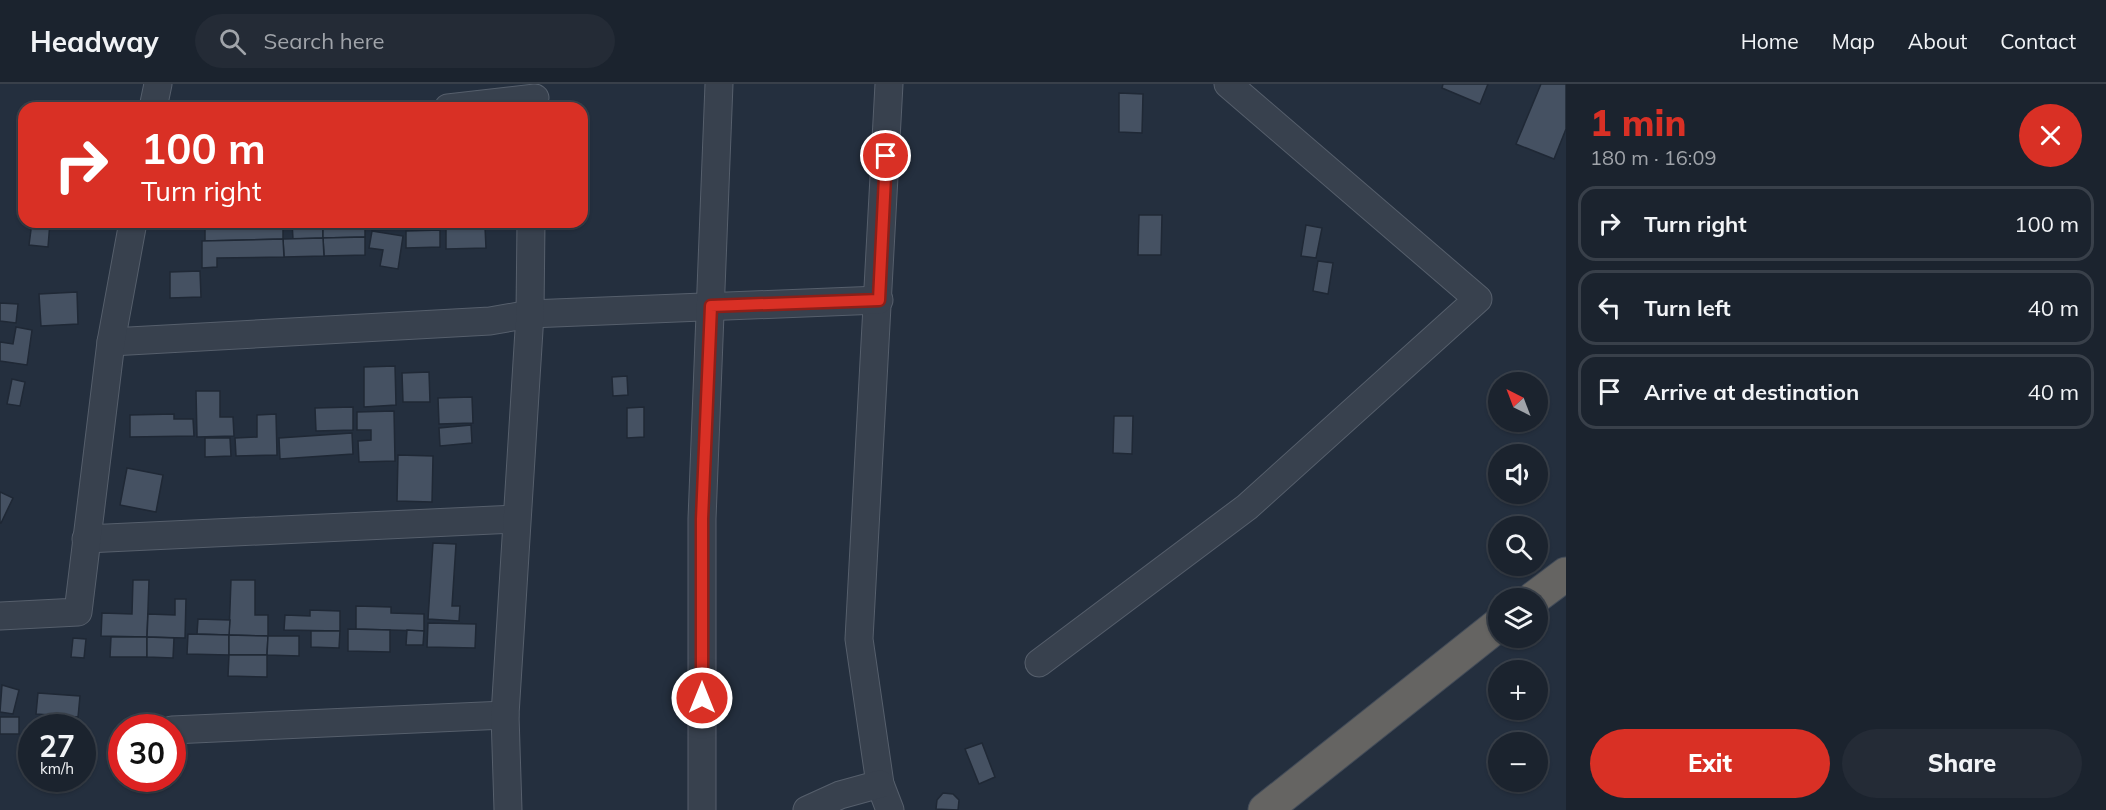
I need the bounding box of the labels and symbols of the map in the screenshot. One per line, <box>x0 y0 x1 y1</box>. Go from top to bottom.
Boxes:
pin <box>860 130 911 181</box>
north arrow <box>1488 372 1548 432</box>
position arrow <box>670 666 734 730</box>
speed limit sign: 30 <box>108 714 186 792</box>

